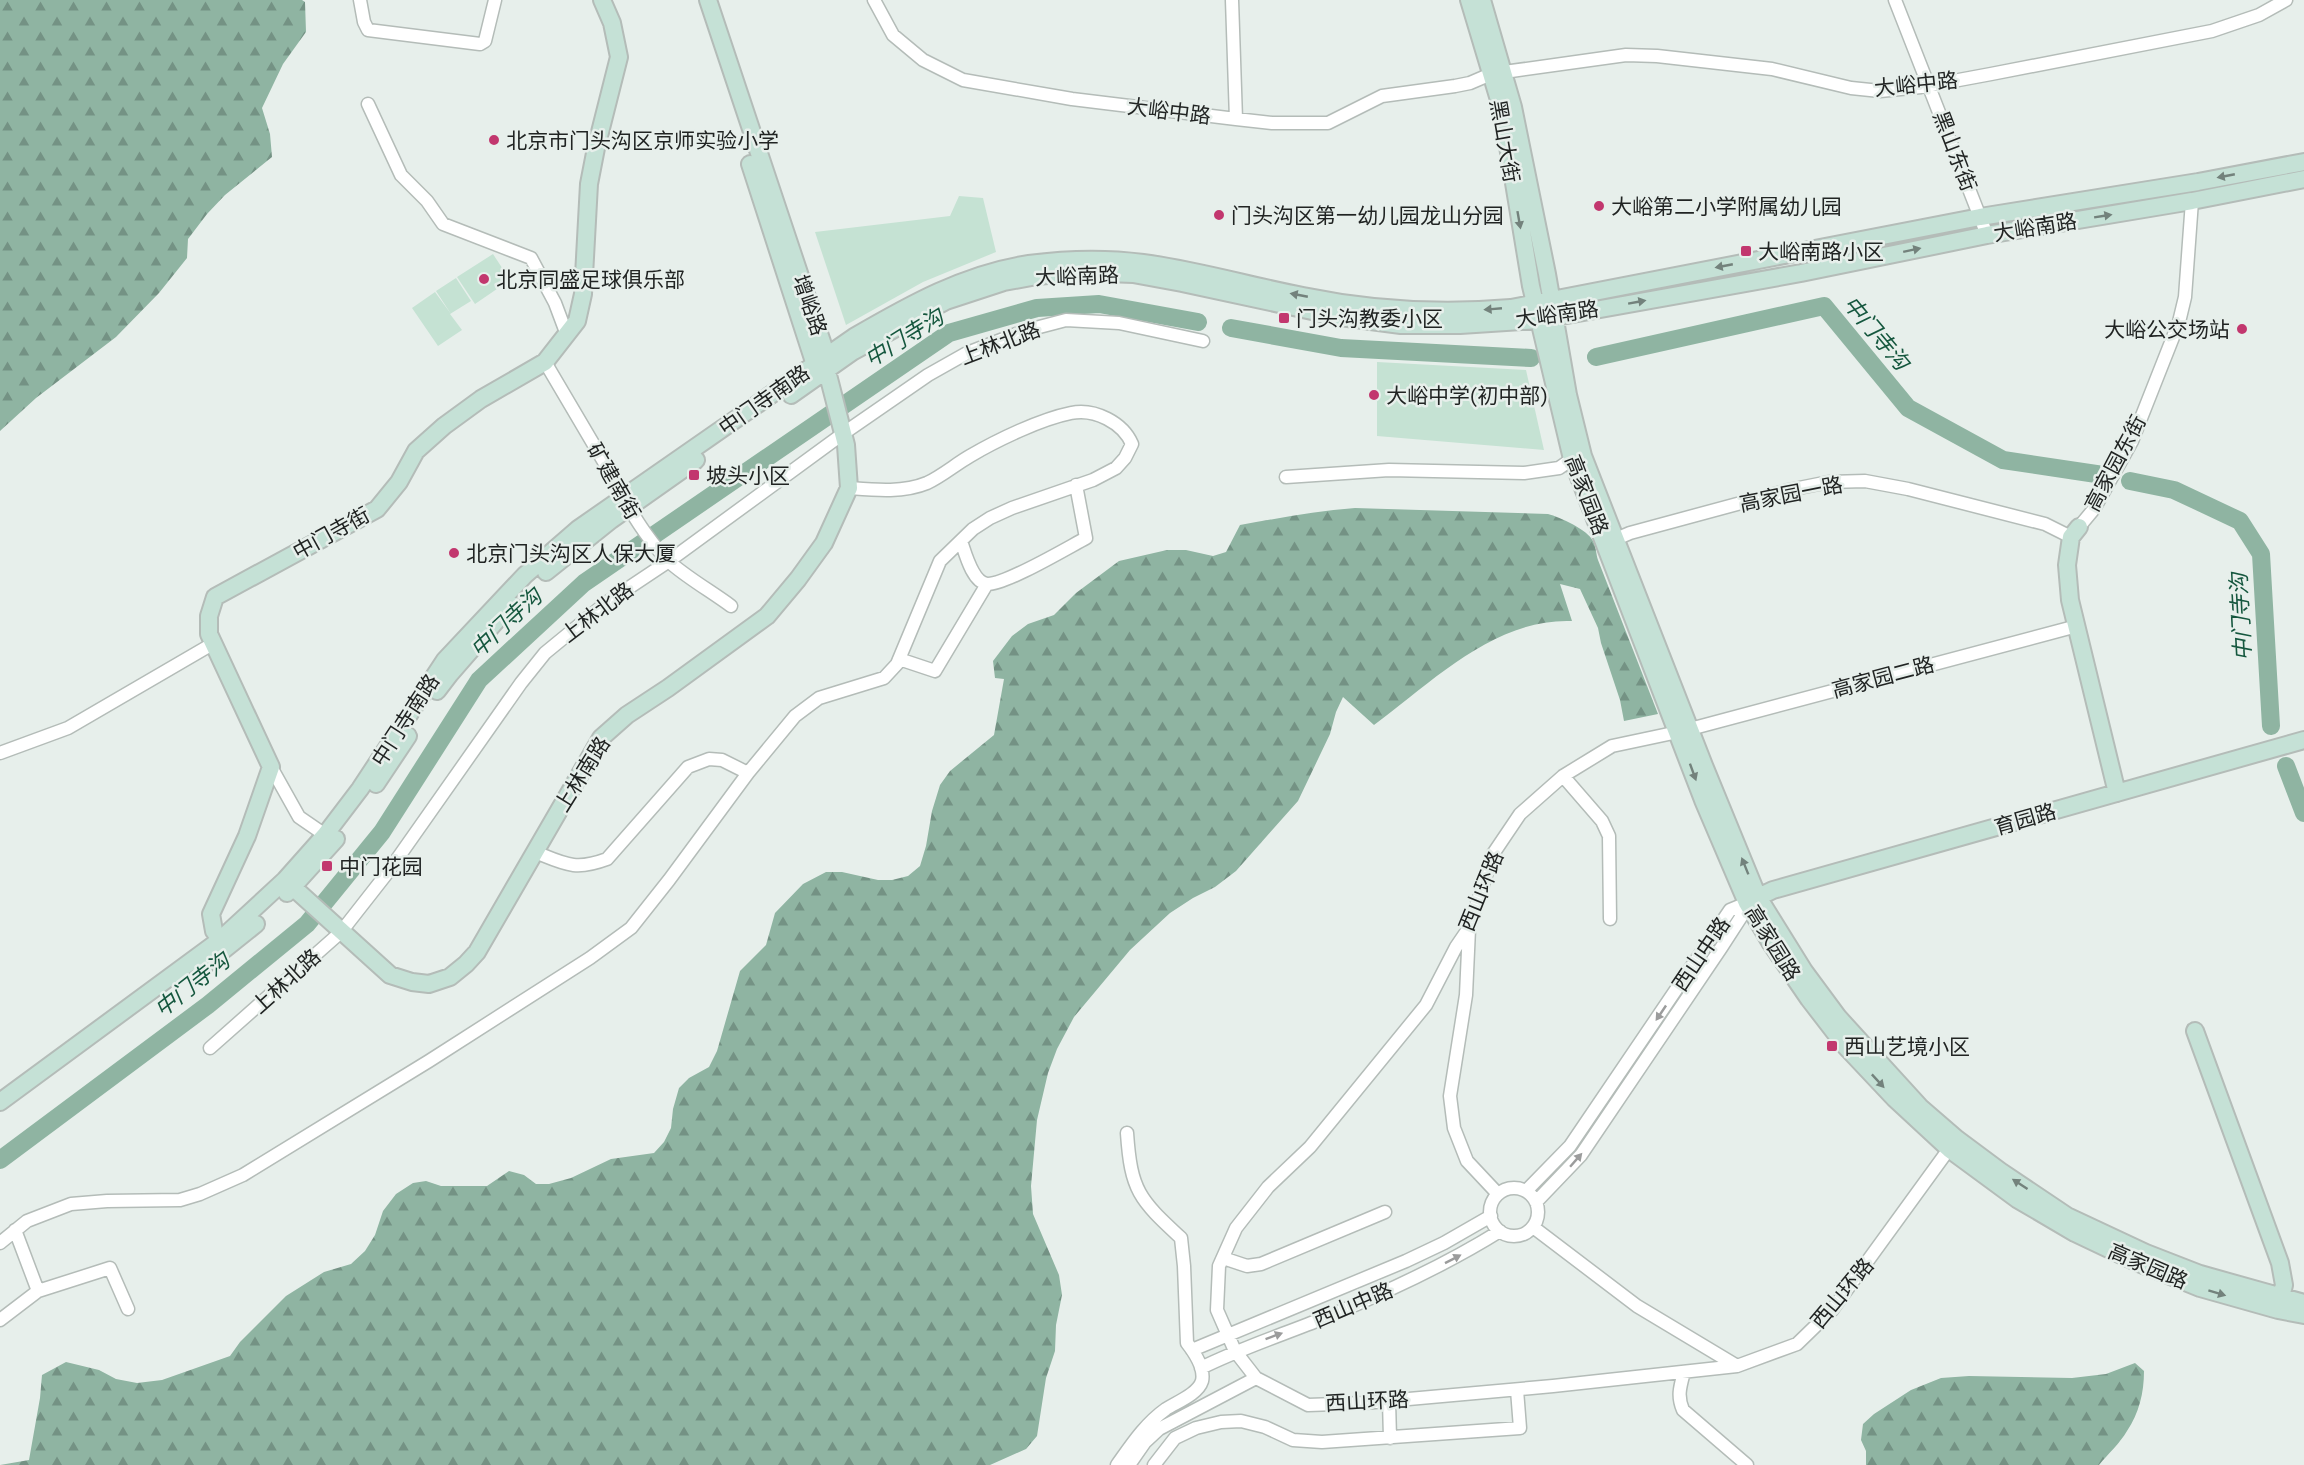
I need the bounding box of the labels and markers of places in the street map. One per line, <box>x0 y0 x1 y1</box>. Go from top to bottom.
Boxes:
place label: 北京市门头沟区京师实验小学 <box>506 128 779 153</box>
marker: 北京市门头沟区京师实验小学 <box>487 133 501 147</box>
place label: 大峪第二小学附属幼儿园 <box>1611 194 1842 219</box>
marker: 大峪第二小学附属幼儿园 <box>1592 199 1606 213</box>
place label: 门头沟区第一幼儿园龙山分园 <box>1231 203 1504 228</box>
marker: 门头沟区第一幼儿园龙山分园 <box>1212 208 1226 222</box>
place label: 大峪南路小区 <box>1758 239 1884 264</box>
marker: 大峪南路小区 <box>1739 244 1753 258</box>
place label: 北京同盛足球俱乐部 <box>496 267 685 292</box>
marker: 北京同盛足球俱乐部 <box>477 272 491 286</box>
place label: 门头沟教委小区 <box>1296 306 1443 331</box>
marker: 门头沟教委小区 <box>1277 311 1291 325</box>
place label: 大峪公交场站 <box>2104 317 2230 342</box>
marker: 大峪公交场站 <box>2235 322 2249 336</box>
place label: 大峪中学(初中部) <box>1386 383 1548 408</box>
marker: 大峪中学(初中部) <box>1367 388 1381 402</box>
place label: 坡头小区 <box>706 463 790 488</box>
marker: 坡头小区 <box>687 468 701 482</box>
place label: 北京门头沟区人保大厦 <box>466 541 676 566</box>
marker: 北京门头沟区人保大厦 <box>447 546 461 560</box>
place label: 中门花园 <box>339 854 423 879</box>
marker: 中门花园 <box>320 859 334 873</box>
place label: 西山艺境小区 <box>1844 1034 1970 1059</box>
marker: 西山艺境小区 <box>1825 1039 1839 1053</box>

